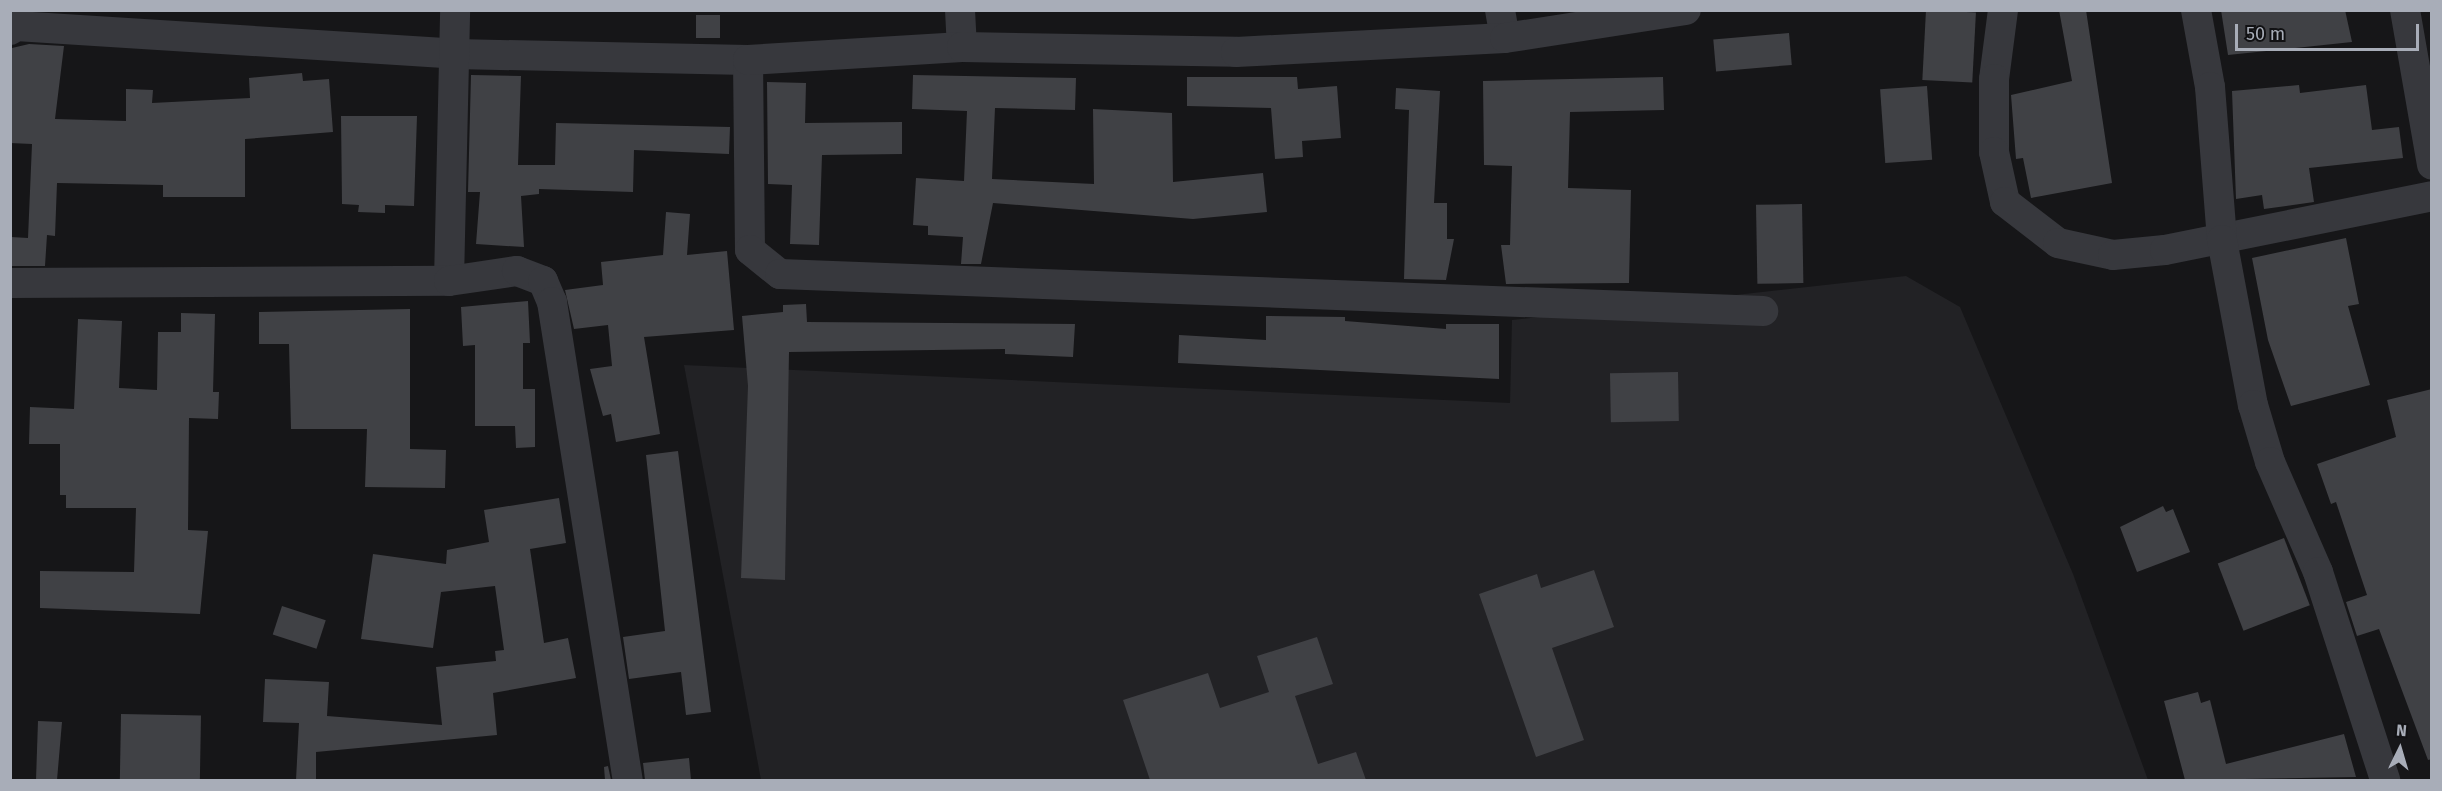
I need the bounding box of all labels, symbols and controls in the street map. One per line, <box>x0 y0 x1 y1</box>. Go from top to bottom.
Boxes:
scale bar <box>2238 12 2422 50</box>
text: 50 m <box>2246 23 2285 45</box>
north arrow <box>2370 719 2430 779</box>
text: N <box>2395 721 2408 740</box>

